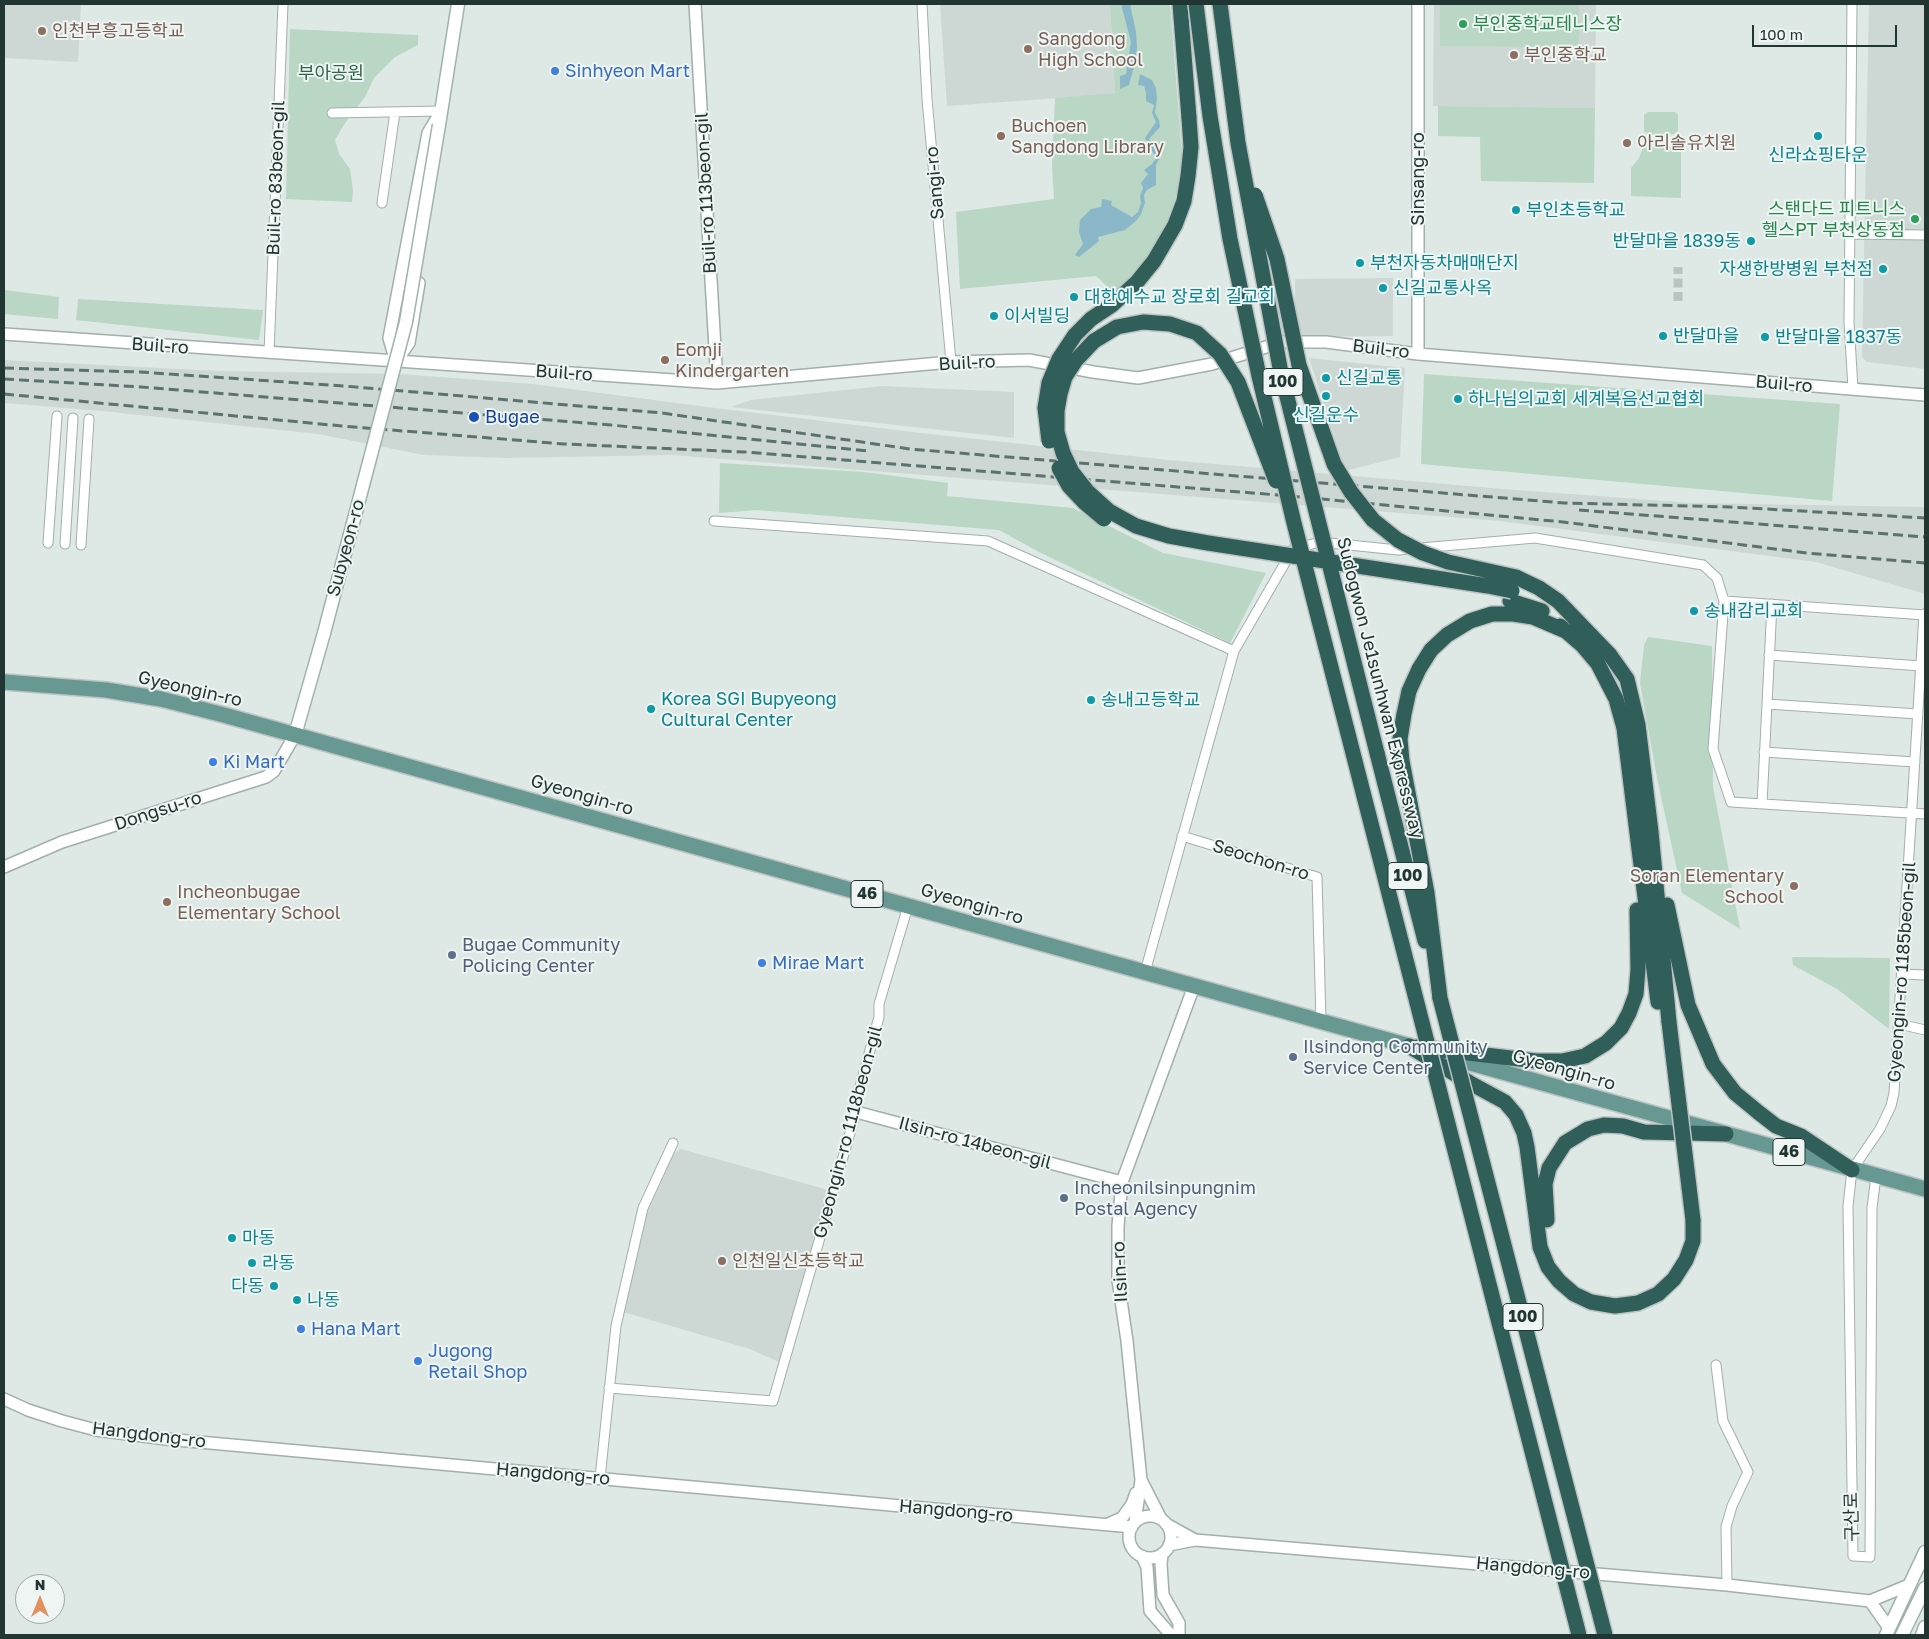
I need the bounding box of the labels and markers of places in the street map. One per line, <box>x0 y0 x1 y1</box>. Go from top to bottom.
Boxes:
place label: 부인중학교테니스장 <box>1473 13 1622 35</box>
marker: 부인중학교테니스장 <box>1457 18 1469 30</box>
place label: 인천부흥고등학교 <box>52 20 184 42</box>
marker: 인천부흥고등학교 <box>36 25 48 37</box>
place label: Sangdong High School <box>1038 28 1143 70</box>
marker: Sangdong High School <box>1022 43 1034 55</box>
place label: 부인중학교 <box>1524 44 1607 66</box>
marker: 부인중학교 <box>1508 49 1520 61</box>
place label: Sinhyeon Mart <box>565 60 690 82</box>
marker: Sinhyeon Mart <box>549 65 561 77</box>
place label: Buchoen Sangdong Library <box>1011 115 1164 158</box>
marker: Buchoen Sangdong Library <box>995 130 1007 142</box>
marker: 신라쇼핑타운 <box>1812 130 1824 142</box>
place label: 아리솔유치원 <box>1637 132 1736 154</box>
marker: 아리솔유치원 <box>1621 137 1633 149</box>
place label: 신라쇼핑타운 <box>1768 144 1868 166</box>
place label: 스탠다드 피트니스 헬스PT 부천상동점 <box>1762 198 1905 240</box>
place label: 부인초등학교 <box>1526 199 1625 221</box>
marker: 부인초등학교 <box>1510 204 1522 216</box>
marker: 스탠다드 피트니스 헬스PT 부천상동점 <box>1909 213 1921 225</box>
place label: 반달마을 1839동 <box>1613 230 1741 252</box>
marker: 반달마을 1839동 <box>1745 235 1757 247</box>
place label: 부천자동차매매단지 <box>1370 252 1519 274</box>
marker: 부천자동차매매단지 <box>1354 257 1366 269</box>
place label: 자생한방병원 부천점 <box>1719 258 1873 280</box>
marker: 자생한방병원 부천점 <box>1877 263 1889 275</box>
place label: 신길교통사옥 <box>1393 277 1492 299</box>
marker: 신길교통사옥 <box>1377 282 1389 294</box>
place label: 대한예수교 장로회 길교회 <box>1084 286 1275 308</box>
marker: 대한예수교 장로회 길교회 <box>1068 291 1080 303</box>
place label: 이서빌딩 <box>1004 305 1070 327</box>
marker: 이서빌딩 <box>988 310 1000 322</box>
place label: 반달마을 <box>1673 325 1739 347</box>
place label: 반달마을 1837동 <box>1775 326 1902 348</box>
marker: 반달마을 <box>1657 330 1669 342</box>
marker: 반달마을 1837동 <box>1759 331 1771 343</box>
place label: Eomji Kindergarten <box>675 339 789 382</box>
marker: Eomji Kindergarten <box>659 354 671 366</box>
place label: 신길교통 <box>1336 367 1402 389</box>
marker: 신길교통 <box>1320 372 1332 384</box>
place label: 하나님의교회 세계복음선교협회 <box>1468 388 1704 410</box>
marker: 신길운수 <box>1320 390 1332 402</box>
marker: 하나님의교회 세계복음선교협회 <box>1452 393 1464 405</box>
place label: 신길운수 <box>1293 404 1359 426</box>
place label: Bugae <box>485 406 540 428</box>
marker: Bugae <box>467 410 481 424</box>
place label: 송내감리교회 <box>1704 600 1803 622</box>
marker: 송내감리교회 <box>1688 605 1700 617</box>
place label: Korea SGI Bupyeong Cultural Center <box>661 688 837 731</box>
place label: 송내고등학교 <box>1101 689 1200 711</box>
marker: 송내고등학교 <box>1085 694 1097 706</box>
marker: Korea SGI Bupyeong Cultural Center <box>645 703 657 715</box>
place label: Ki Mart <box>223 751 285 773</box>
marker: Ki Mart <box>207 756 219 768</box>
place label: Soran Elementary School <box>1630 865 1784 908</box>
marker: Soran Elementary School <box>1788 880 1800 892</box>
place label: Incheonbugae Elementary School <box>177 881 341 924</box>
marker: Incheonbugae Elementary School <box>161 896 173 908</box>
place label: Bugae Community Policing Center <box>462 934 620 976</box>
marker: Bugae Community Policing Center <box>446 949 458 961</box>
place label: Mirae Mart <box>772 952 864 974</box>
marker: Mirae Mart <box>756 957 768 969</box>
place label: Ilsindong Community Service Center <box>1303 1036 1488 1078</box>
marker: Ilsindong Community Service Center <box>1287 1051 1299 1063</box>
place label: Incheonilsinpungnim Postal Agency <box>1074 1177 1256 1220</box>
marker: Incheonilsinpungnim Postal Agency <box>1058 1192 1070 1204</box>
place label: 마동 <box>242 1227 275 1249</box>
marker: 마동 <box>226 1232 238 1244</box>
place label: 인천일신초등학교 <box>732 1250 864 1272</box>
place label: 라동 <box>262 1252 295 1274</box>
marker: 인천일신초등학교 <box>716 1255 728 1267</box>
marker: 라동 <box>246 1257 258 1269</box>
place label: 다동 <box>231 1275 264 1297</box>
marker: 다동 <box>268 1280 280 1292</box>
place label: 나동 <box>307 1289 340 1311</box>
marker: 나동 <box>291 1294 303 1306</box>
place label: Hana Mart <box>311 1318 401 1340</box>
marker: Hana Mart <box>295 1323 307 1335</box>
place label: Jugong Retail Shop <box>428 1340 527 1382</box>
marker: Jugong Retail Shop <box>412 1355 424 1367</box>

